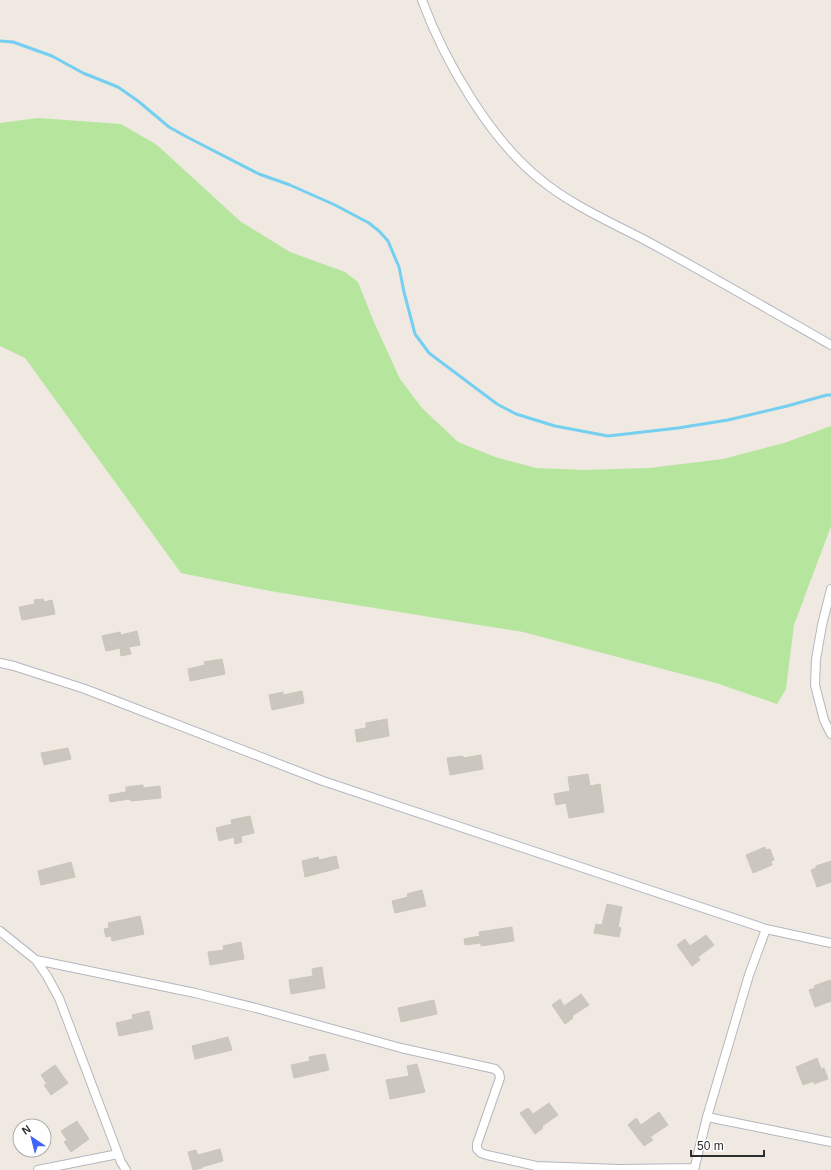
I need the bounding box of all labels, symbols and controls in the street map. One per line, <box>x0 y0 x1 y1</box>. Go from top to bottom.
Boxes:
north arrow <box>12 1118 52 1158</box>
text: N <box>20 1123 33 1137</box>
scale bar <box>691 1132 764 1158</box>
text: 50 m <box>697 1139 724 1153</box>

